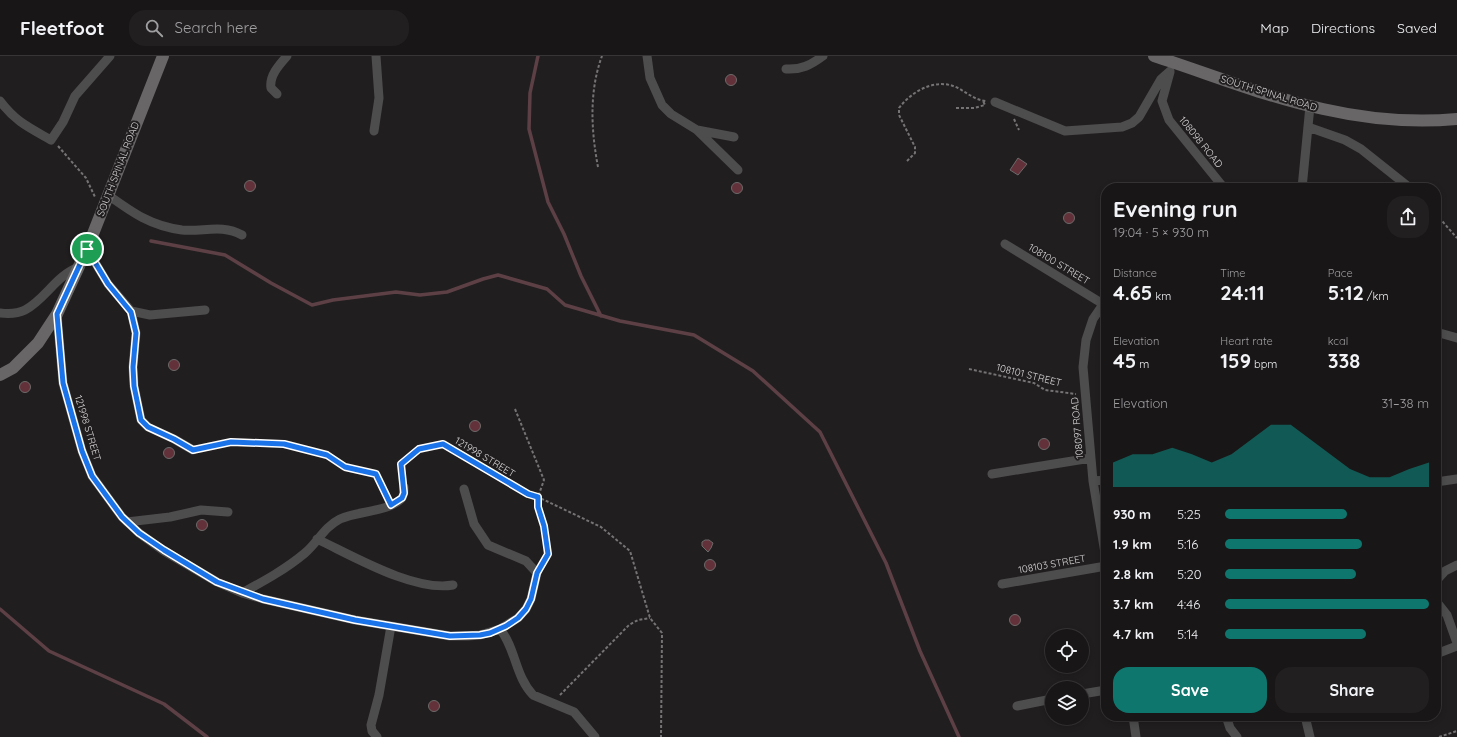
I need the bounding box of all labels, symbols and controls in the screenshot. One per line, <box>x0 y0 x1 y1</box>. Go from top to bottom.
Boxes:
search box <box>129 10 409 46</box>
text: Fleetfoot <box>20 16 105 40</box>
icon: search <box>143 17 165 39</box>
text: Search here <box>175 18 257 37</box>
text: Map <box>1260 19 1289 37</box>
text: Directions <box>1311 19 1375 37</box>
text: Saved <box>1397 19 1437 37</box>
street label: SOUTH SPINAL ROAD <box>1219 72 1319 114</box>
street label: 108098 ROAD <box>1176 114 1226 170</box>
street label: SOUTH SPINAL ROAD <box>94 120 142 218</box>
text: Evening run <box>1113 195 1238 223</box>
button: share <box>1387 196 1429 238</box>
text: 19:04 · 5 × 930 m <box>1113 224 1209 240</box>
pin <box>70 232 104 266</box>
icon: arrive <box>76 238 98 260</box>
street label: 108100 STREET <box>1026 241 1092 287</box>
text: Distance <box>1113 266 1157 280</box>
text: Time <box>1220 266 1246 280</box>
text: Pace <box>1328 266 1353 280</box>
text: 4.65 <box>1113 280 1152 305</box>
text: 24:11 <box>1220 280 1265 305</box>
text: 5:12 <box>1328 280 1364 305</box>
text: km <box>1152 289 1171 303</box>
text: /km <box>1364 289 1388 303</box>
text: Elevation <box>1113 334 1159 348</box>
text: Heart rate <box>1220 334 1273 348</box>
text: kcal <box>1328 334 1348 348</box>
text: 45 <box>1113 348 1136 373</box>
text: 159 <box>1220 348 1251 373</box>
text: 338 <box>1328 348 1360 373</box>
text: m <box>1136 357 1149 371</box>
text: bpm <box>1251 357 1277 371</box>
street label: 108101 STREET <box>995 361 1063 389</box>
street label: 121998 STREET <box>72 394 104 462</box>
text: Elevation <box>1113 395 1168 411</box>
text: 31–38 m <box>1382 395 1429 411</box>
street label: 108097 ROAD <box>1068 397 1086 459</box>
street label: 121998 STREET <box>453 434 517 480</box>
text: 930 m <box>1113 506 1151 522</box>
text: 5:25 <box>1177 506 1201 522</box>
text: 1.9 km <box>1113 536 1152 552</box>
text: 5:16 <box>1177 536 1198 552</box>
street label: 108103 STREET <box>1017 552 1087 576</box>
text: 2.8 km <box>1113 566 1154 582</box>
text: 5:20 <box>1177 566 1201 582</box>
text: 3.7 km <box>1113 596 1153 612</box>
text: 4:46 <box>1177 596 1200 612</box>
text: 4.7 km <box>1113 626 1154 642</box>
text: 5:14 <box>1177 626 1198 642</box>
map controls <box>1045 629 1089 725</box>
button: locate <box>1045 629 1089 673</box>
button: Save <box>1113 667 1267 713</box>
button: Share <box>1275 667 1429 713</box>
button: layers <box>1045 681 1089 725</box>

